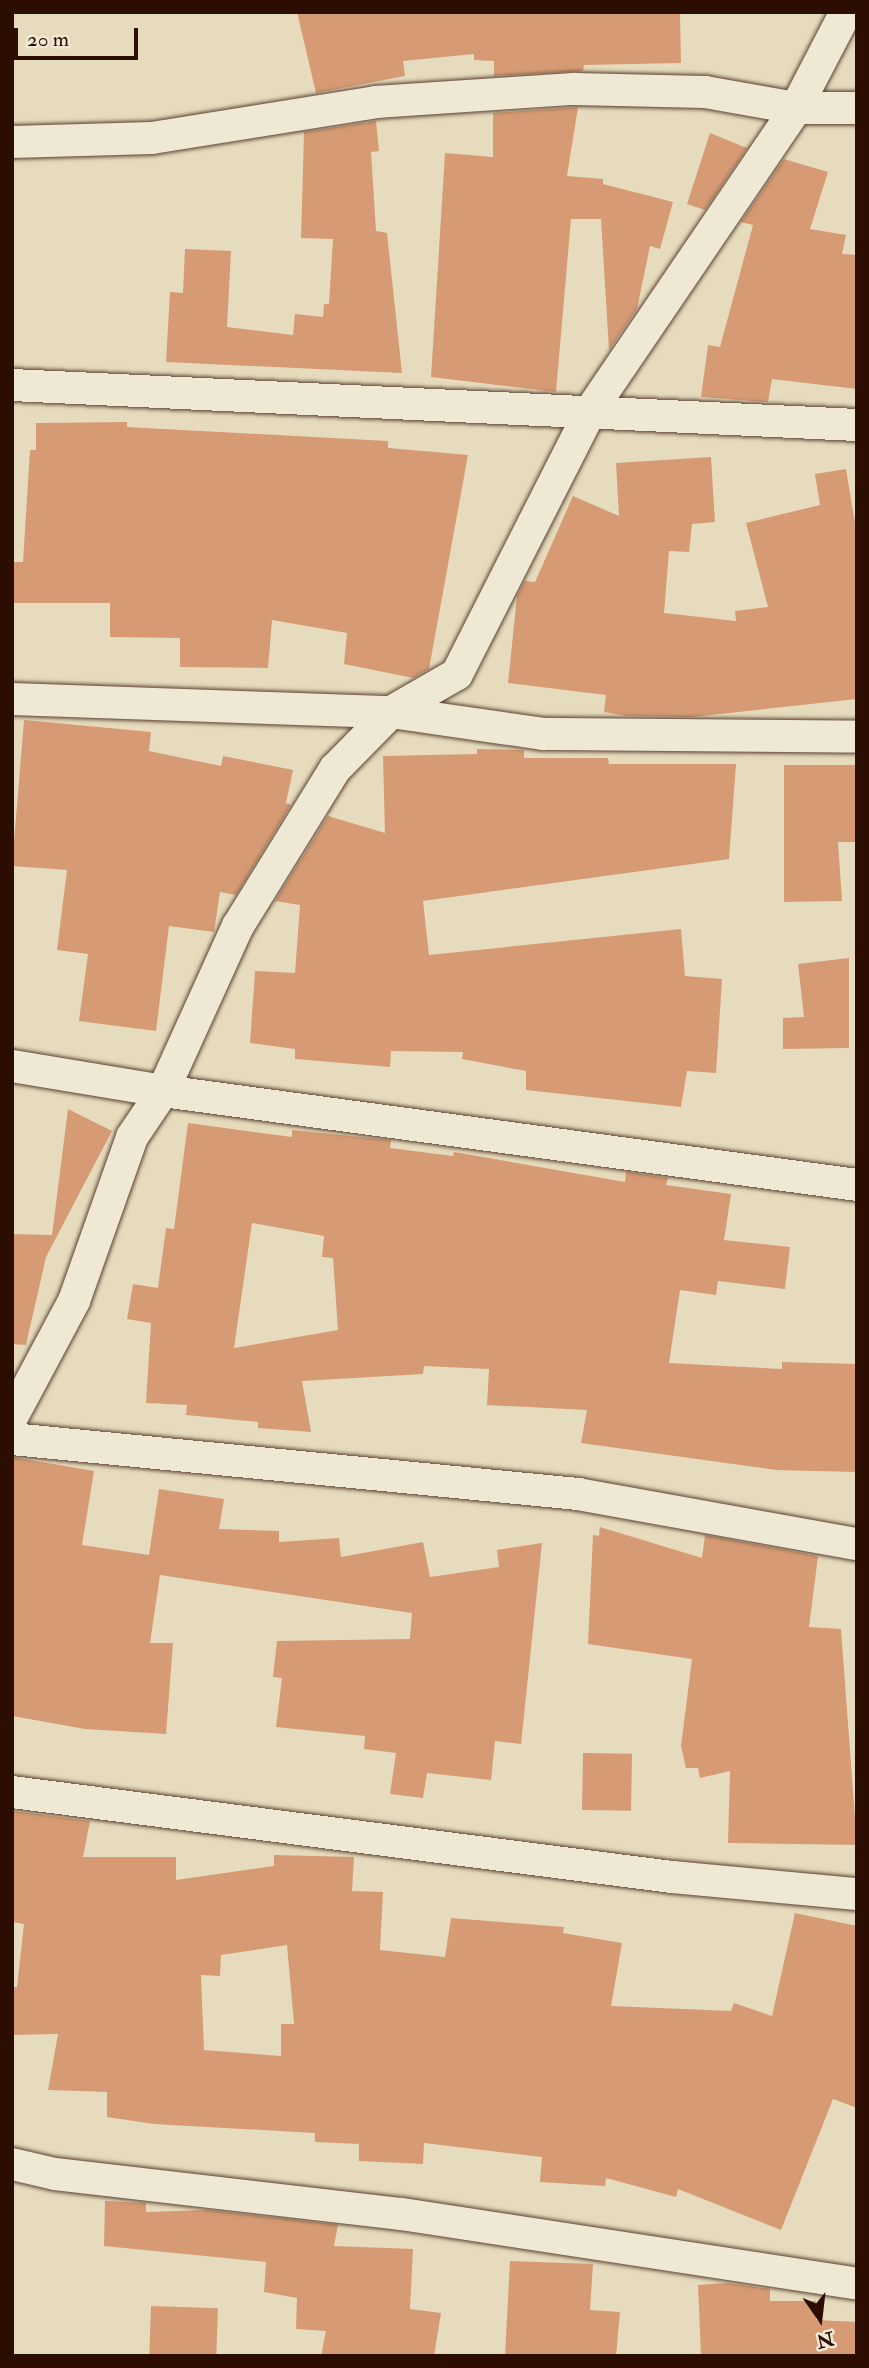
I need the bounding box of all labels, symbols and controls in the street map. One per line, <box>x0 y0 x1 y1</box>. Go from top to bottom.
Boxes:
scale bar <box>18 14 142 58</box>
text: 20 m <box>27 26 69 53</box>
north arrow <box>785 2284 855 2354</box>
text: N <box>814 2326 836 2353</box>

